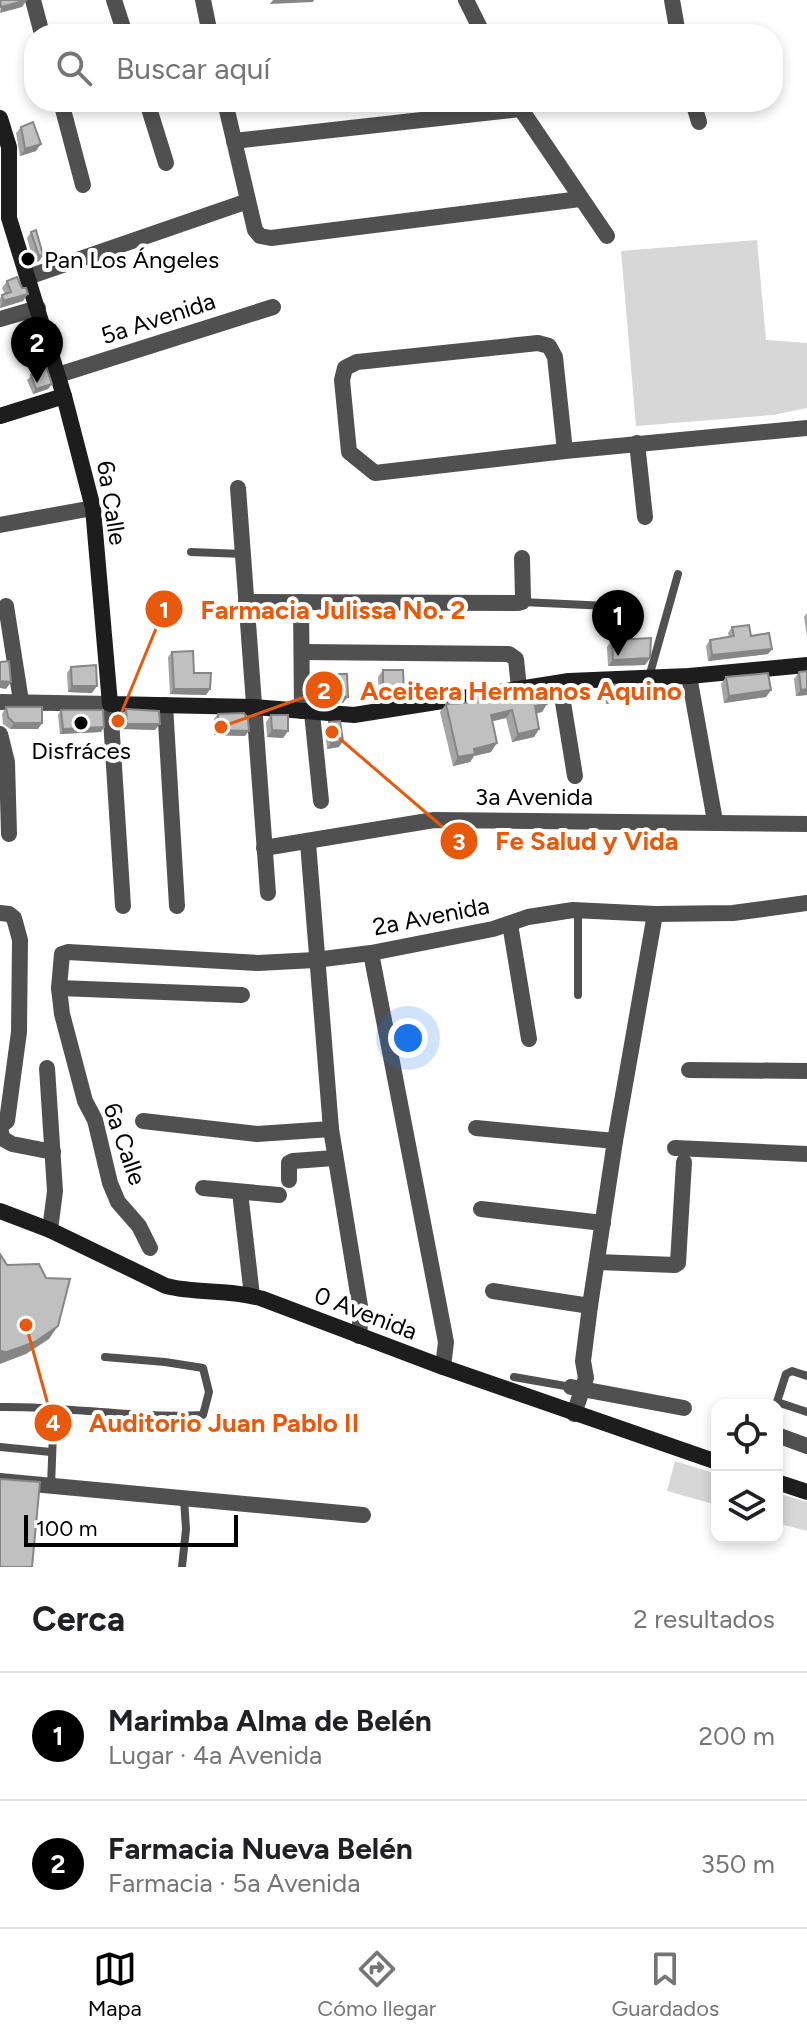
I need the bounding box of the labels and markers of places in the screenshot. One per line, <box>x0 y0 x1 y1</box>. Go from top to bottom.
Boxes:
place label: Pan Los Ángeles <box>44 245 219 274</box>
marker: Pan Los Ángeles <box>19 250 37 268</box>
pin: 2 <box>11 317 63 383</box>
callout: Farmacia Julissa No. 2 <box>144 584 481 634</box>
pin: 1 <box>592 590 644 656</box>
callout: Aceitera Hermanos Aquino <box>304 665 698 715</box>
marker: Disfráces <box>72 714 90 732</box>
place label: Disfráces <box>31 736 131 765</box>
callout: Fe Salud y Vida <box>439 816 694 866</box>
callout: Auditorio Juan Pablo II <box>33 1398 375 1448</box>

